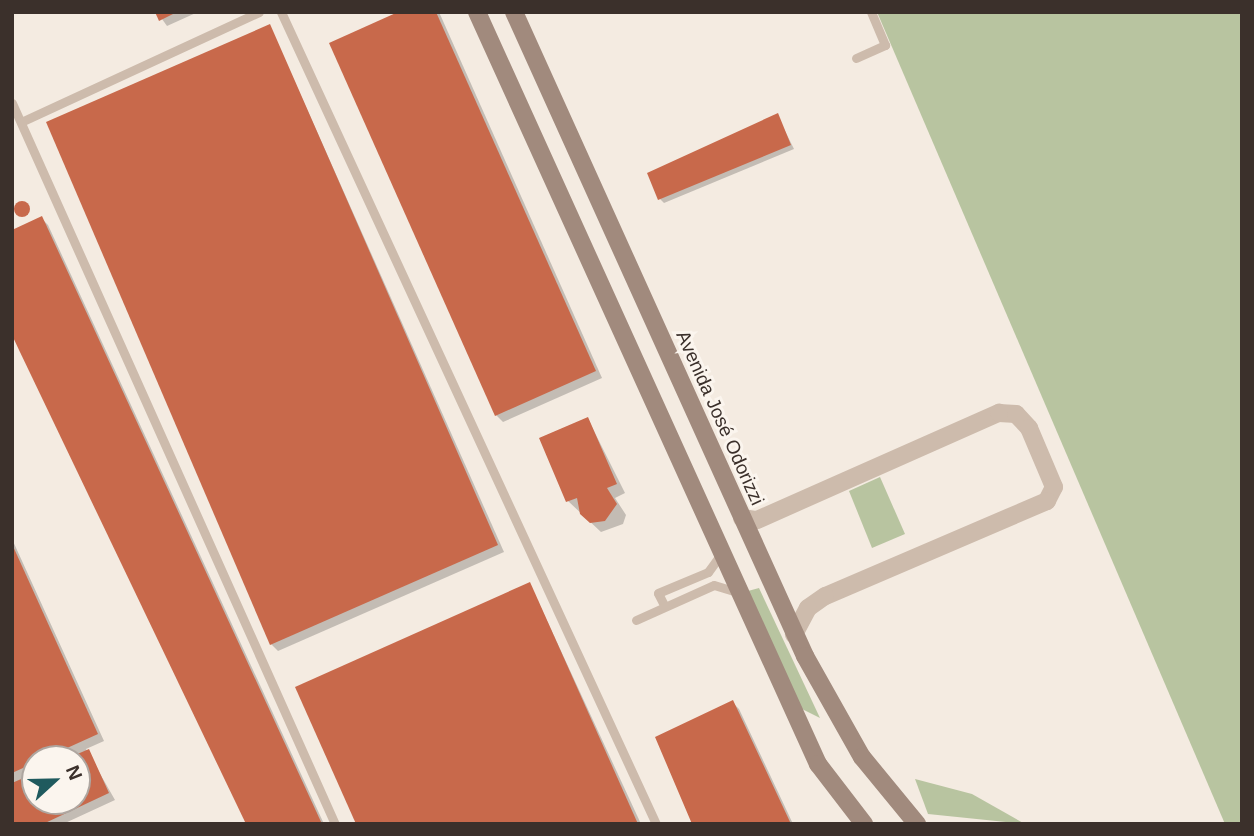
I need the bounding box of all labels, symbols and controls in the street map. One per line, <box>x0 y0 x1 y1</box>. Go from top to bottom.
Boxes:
street label: Avenida José Odorizzi <box>671 327 769 509</box>
north arrow <box>21 745 91 815</box>
text: N <box>62 762 86 783</box>

